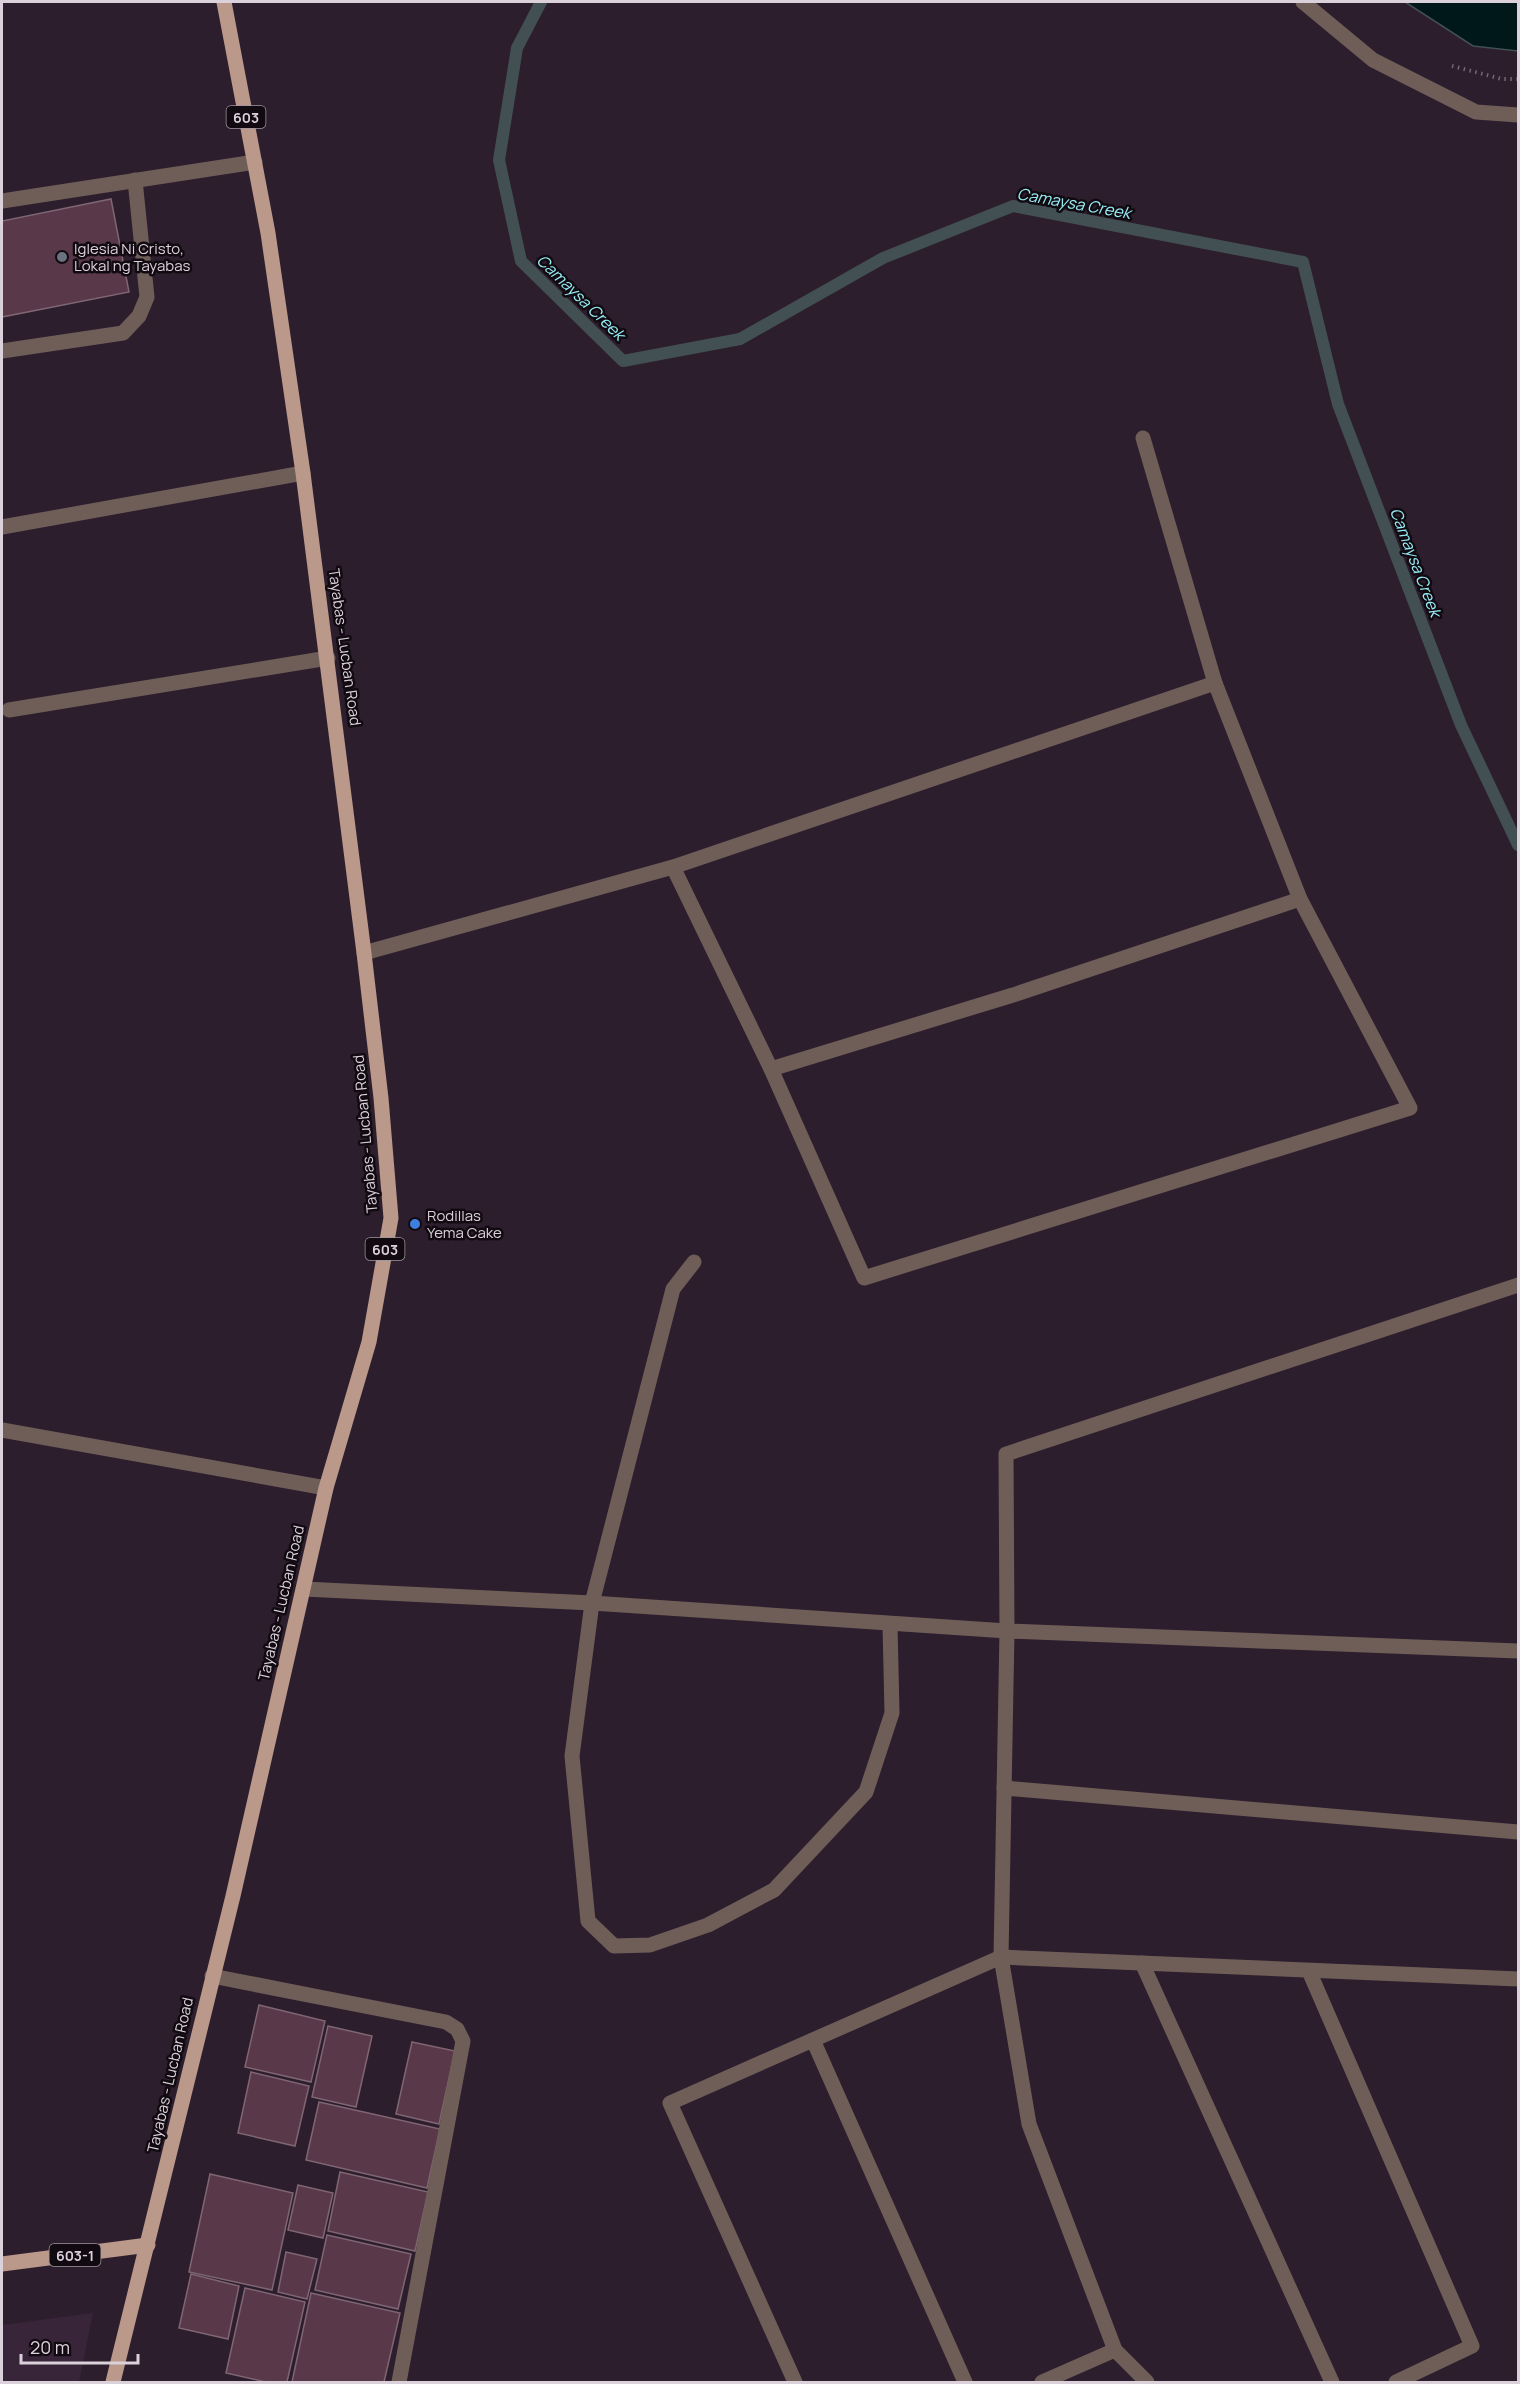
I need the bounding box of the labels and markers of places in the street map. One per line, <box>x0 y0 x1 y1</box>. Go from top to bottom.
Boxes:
place label: Iglesia Ni Cristo, Lokal ng Tayabas <box>74 238 191 276</box>
marker: Iglesia Ni Cristo, Lokal ng Tayabas <box>55 250 69 264</box>
place label: Rodillas Yema Cake <box>427 1205 502 1243</box>
marker: Rodillas Yema Cake <box>408 1217 422 1231</box>

